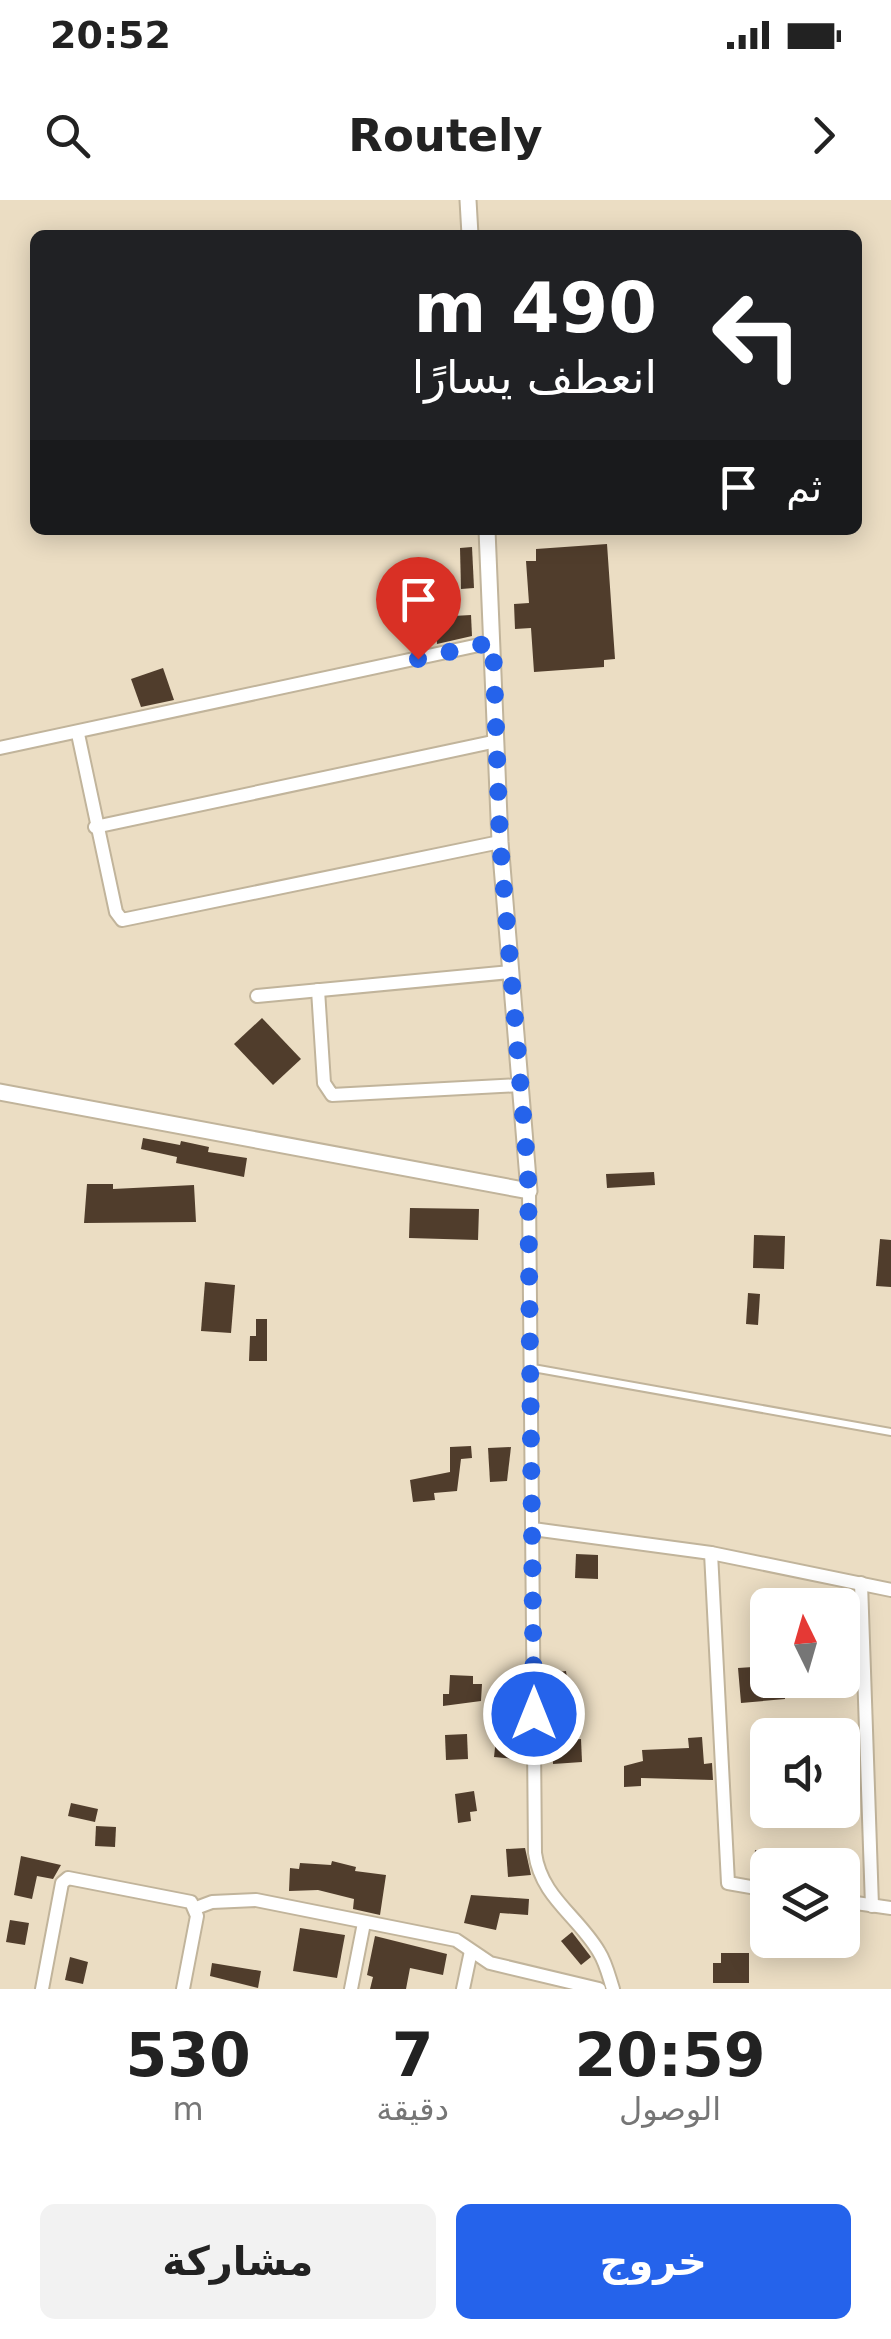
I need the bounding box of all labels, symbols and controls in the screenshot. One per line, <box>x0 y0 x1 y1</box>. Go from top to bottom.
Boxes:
text: 20:52 <box>50 13 171 57</box>
icon: search <box>40 108 95 163</box>
icon: forward <box>796 108 851 163</box>
text: Routely <box>348 109 543 162</box>
text: 490 m <box>414 267 657 349</box>
icon: left <box>692 270 822 400</box>
text: انعطف يسارًا <box>412 351 657 404</box>
icon: arrive <box>711 460 766 515</box>
text: ثم <box>786 466 822 510</box>
pin <box>376 557 461 660</box>
icon: arrive <box>391 572 446 627</box>
north arrow <box>750 1588 860 1698</box>
map controls <box>750 1588 860 1958</box>
position arrow <box>482 1662 586 1766</box>
button: sound <box>750 1718 860 1828</box>
button: layers <box>750 1848 860 1958</box>
text: 530 <box>126 2020 251 2090</box>
text: 7 <box>392 2020 434 2090</box>
text: 20:59 <box>574 2020 765 2090</box>
text: m <box>173 2090 204 2128</box>
text: دقيقة <box>376 2090 449 2128</box>
text: الوصول <box>619 2090 721 2128</box>
button: مشاركة <box>40 2204 436 2319</box>
button: خروج <box>456 2204 851 2319</box>

